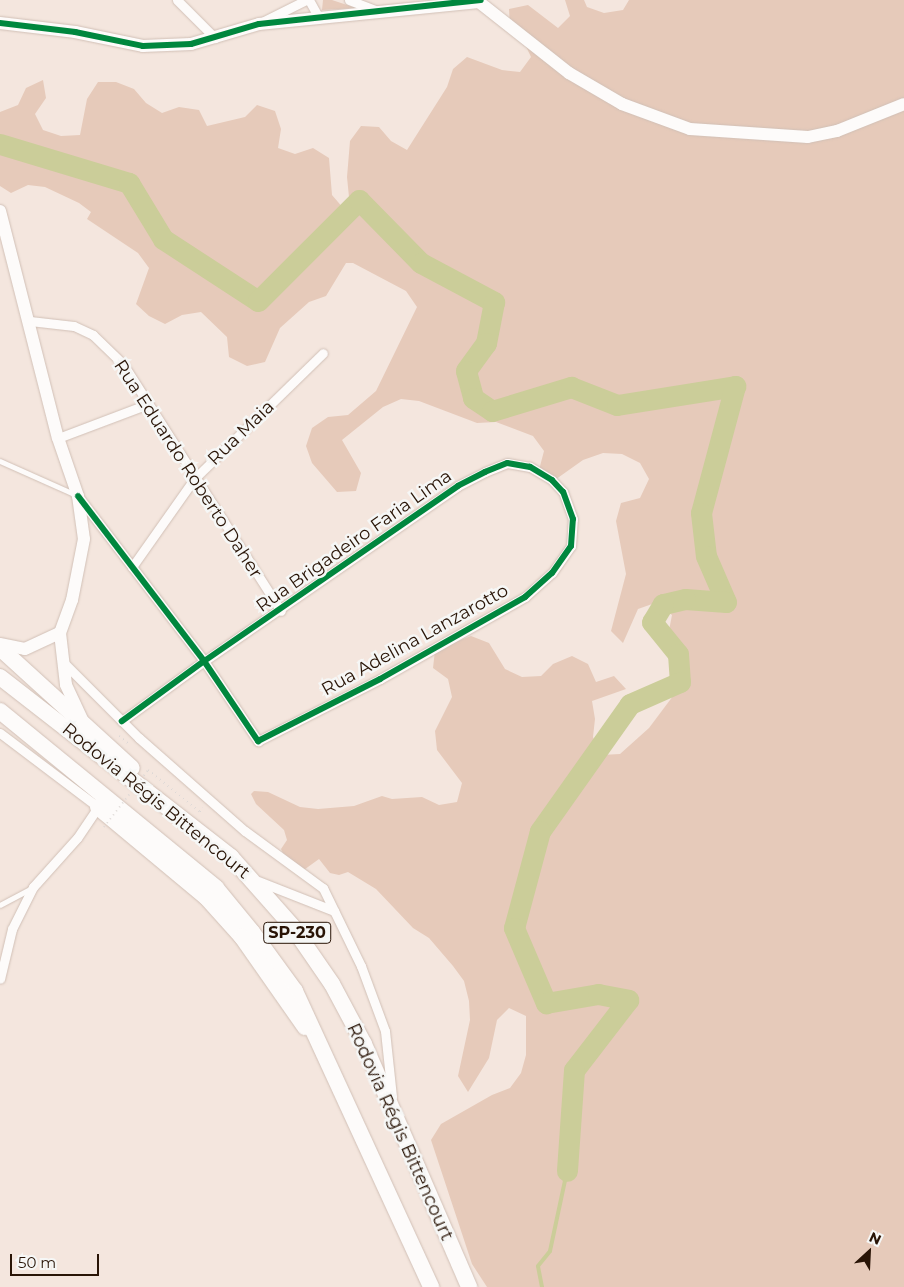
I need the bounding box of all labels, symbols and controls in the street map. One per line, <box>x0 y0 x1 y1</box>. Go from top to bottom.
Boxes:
street label: Rua Eduardo Roberto Daher <box>109 356 267 582</box>
street label: Rua Maia <box>203 396 279 470</box>
street label: Rua Brigadeiro Faria Lima <box>252 465 456 617</box>
street label: Rua Adelina Lanzarotto <box>318 580 512 700</box>
street label: Rodovia Régis Bittencourt <box>58 719 254 883</box>
road number: SP-230 <box>262 920 332 946</box>
street label: Rodovia Régis Bittencourt <box>342 1020 458 1244</box>
north arrow <box>844 1227 894 1277</box>
text: N <box>866 1228 884 1249</box>
scale bar <box>12 1244 101 1276</box>
text: 50 m <box>18 1253 56 1272</box>

